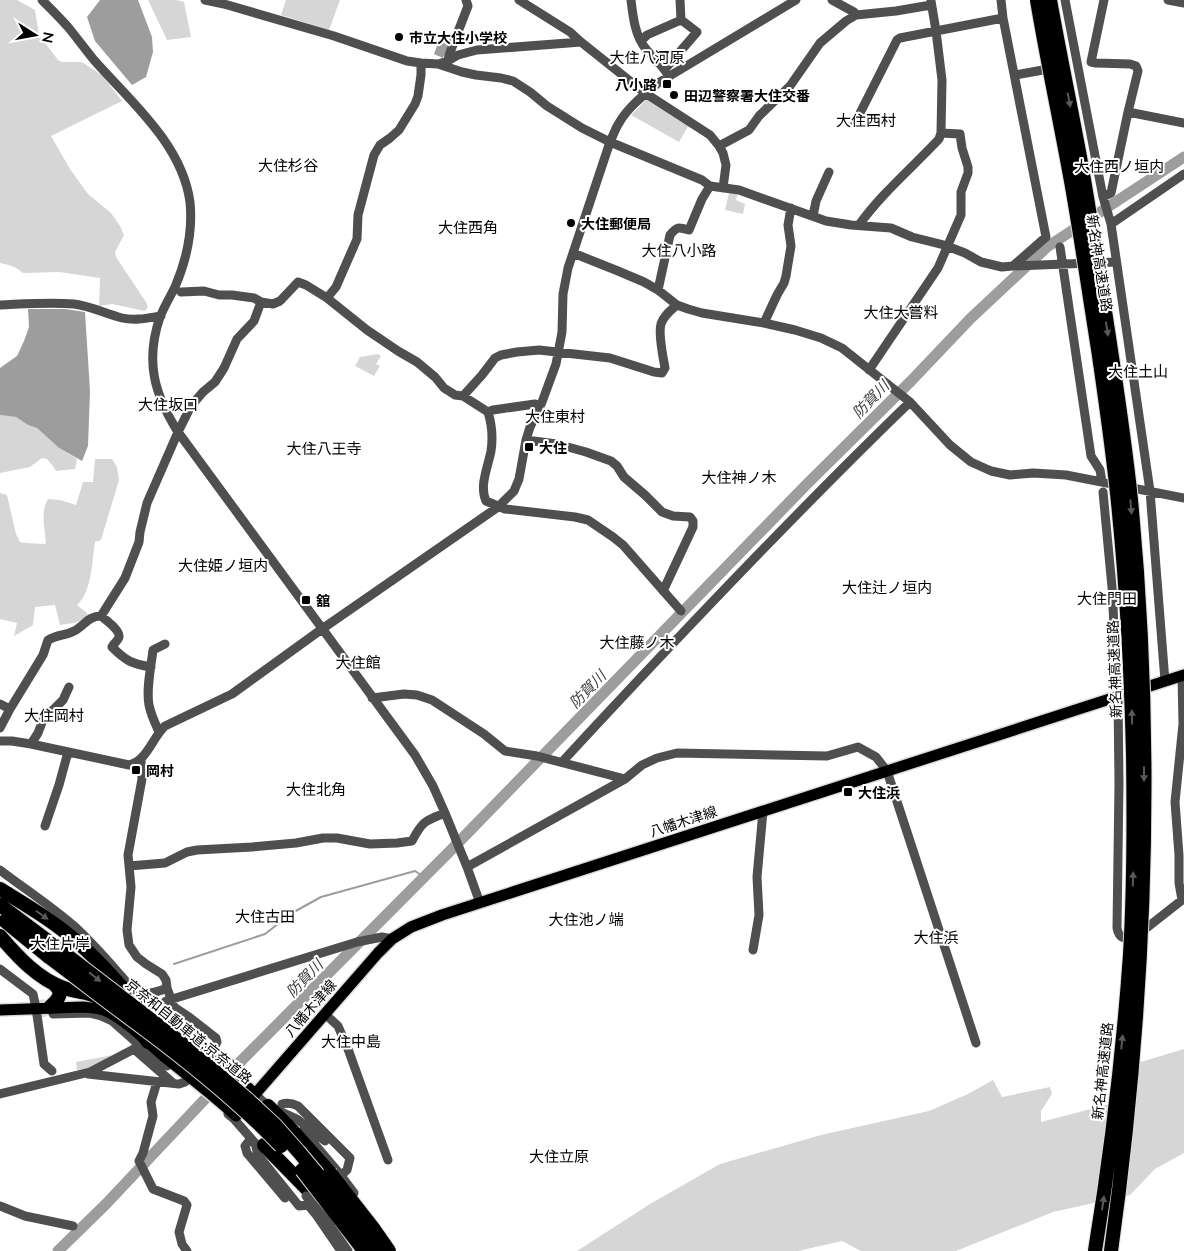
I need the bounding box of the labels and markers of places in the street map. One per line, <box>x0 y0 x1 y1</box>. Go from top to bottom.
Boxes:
place label: 市立大住小学校 <box>409 29 507 46</box>
marker: 市立大住小学校 <box>393 31 405 43</box>
place label: 八小路 <box>615 76 657 93</box>
marker: 八小路 <box>661 78 673 90</box>
place label: 田辺警察署大住交番 <box>684 87 810 104</box>
marker: 田辺警察署大住交番 <box>668 89 680 101</box>
place label: 大住郵便局 <box>581 215 651 232</box>
marker: 大住郵便局 <box>565 217 577 229</box>
place label: 大住 <box>539 439 567 456</box>
marker: 大住 <box>523 441 535 453</box>
place label: 舘 <box>316 592 330 609</box>
marker: 舘 <box>300 594 312 606</box>
place label: 岡村 <box>146 762 174 779</box>
marker: 岡村 <box>130 764 142 776</box>
place label: 大住浜 <box>858 784 900 801</box>
marker: 大住浜 <box>842 786 854 798</box>

